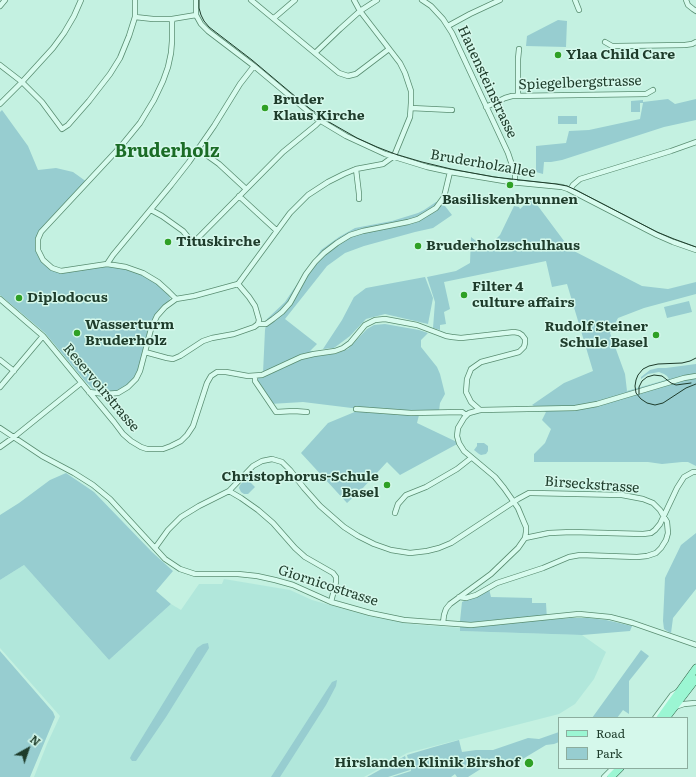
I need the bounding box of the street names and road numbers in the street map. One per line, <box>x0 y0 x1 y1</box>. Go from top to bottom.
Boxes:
street label: Hauensteinstrasse <box>454 23 520 141</box>
street label: Spiegelbergstrasse <box>518 72 642 94</box>
street label: Bruderholzallee <box>429 146 537 182</box>
street label: Reservoirstrasse <box>59 341 143 435</box>
street label: Birseckstrasse <box>544 473 640 497</box>
street label: Giornicostrasse <box>276 562 380 610</box>

